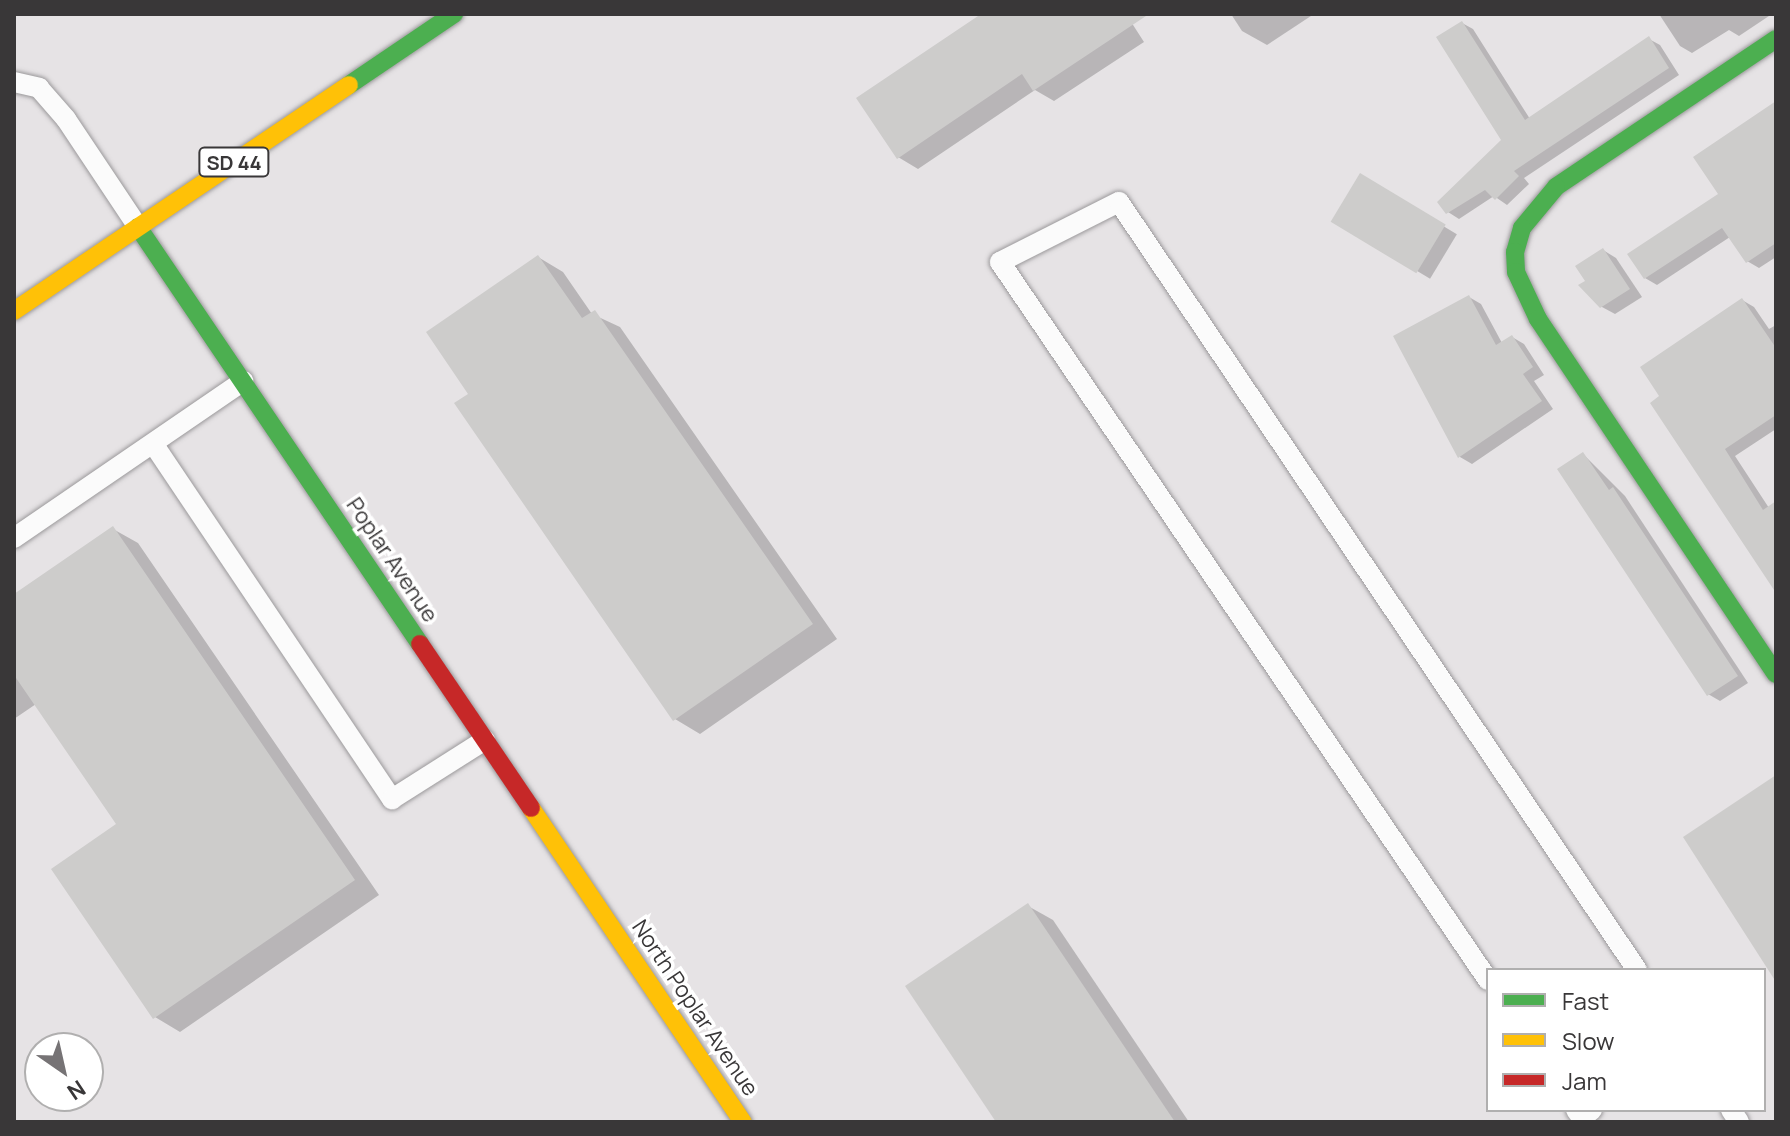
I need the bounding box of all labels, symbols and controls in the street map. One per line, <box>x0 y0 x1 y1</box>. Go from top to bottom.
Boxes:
road number: SD 44 <box>198 146 270 178</box>
street label: Poplar Avenue <box>341 493 443 627</box>
street label: North Poplar Avenue <box>626 915 764 1101</box>
legend <box>1486 968 1766 1112</box>
text: Fast <box>1562 984 1609 1017</box>
text: Slow <box>1562 1024 1615 1057</box>
north arrow <box>24 1032 104 1112</box>
text: Jam <box>1562 1064 1607 1097</box>
text: N <box>61 1073 91 1107</box>

